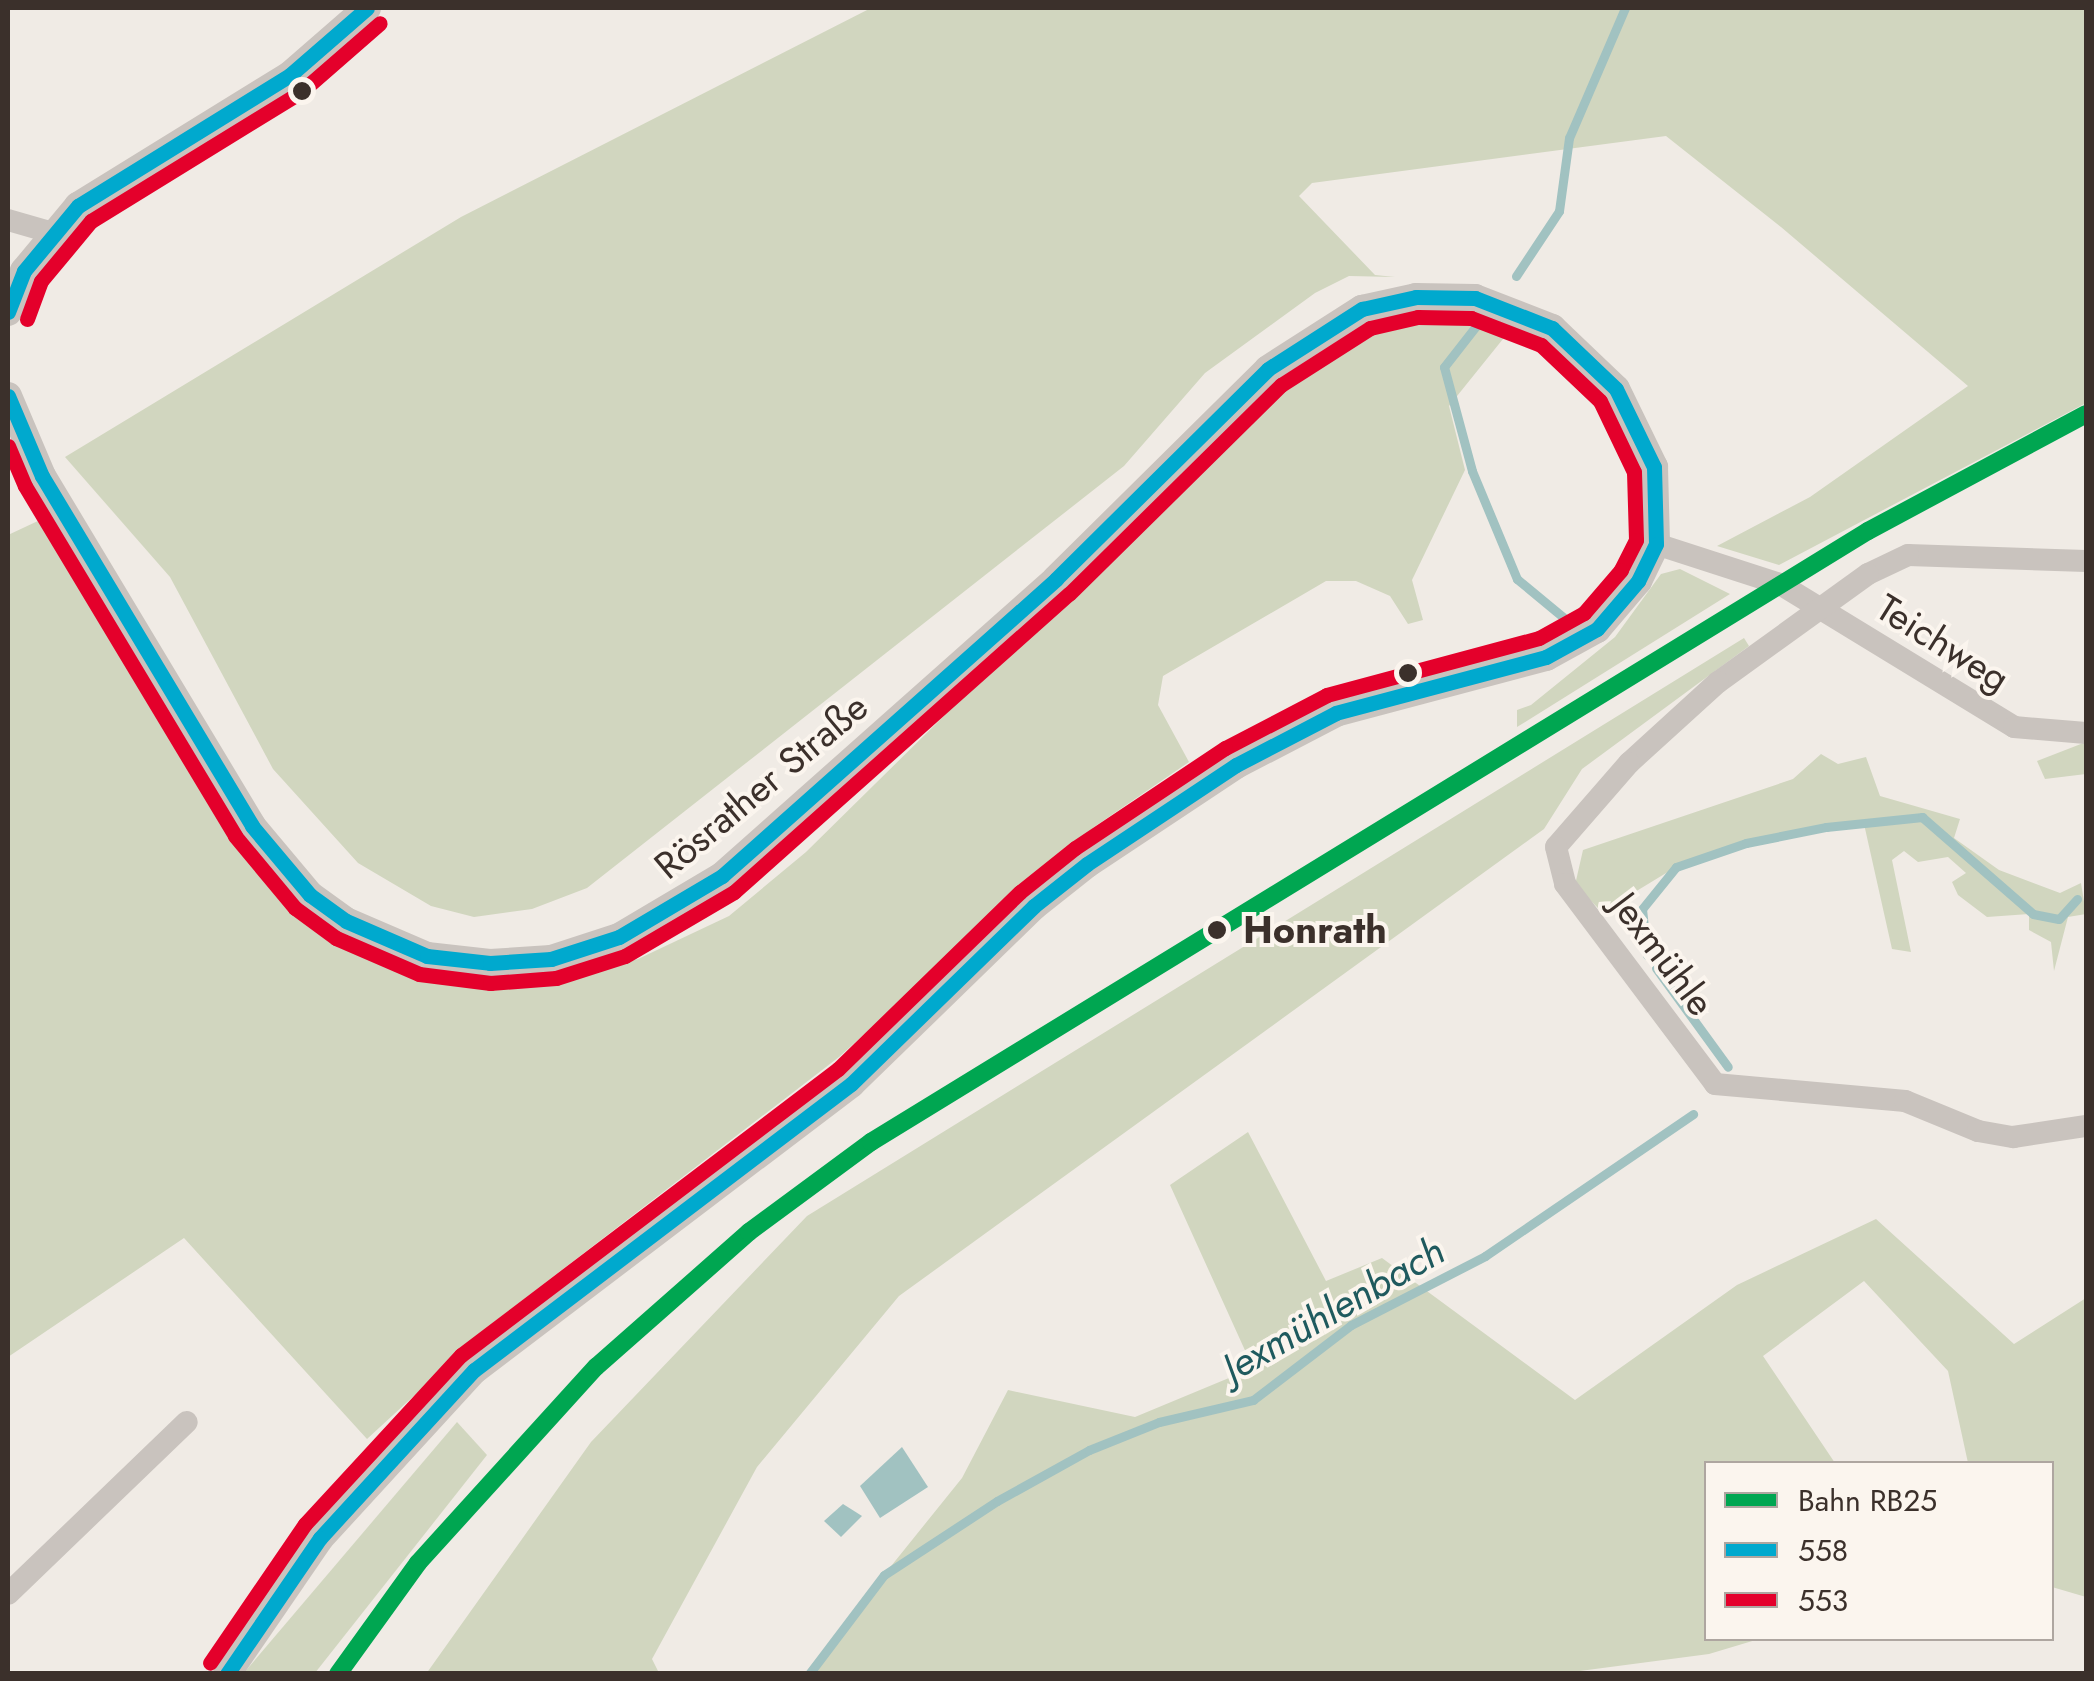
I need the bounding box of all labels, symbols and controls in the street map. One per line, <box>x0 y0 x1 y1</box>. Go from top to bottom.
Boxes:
unlabelled marker <box>292 81 312 101</box>
street label: Teichweg <box>1868 585 2018 701</box>
unlabelled marker <box>1398 663 1418 683</box>
street label: Rösrather Straße <box>645 684 877 888</box>
street label: Jexmühle <box>1602 884 1724 1024</box>
place label: Honrath <box>1243 907 1387 953</box>
marker: Honrath <box>1200 913 1234 947</box>
water label: Jexmühlenbach <box>1213 1226 1453 1392</box>
legend <box>1704 1461 2054 1641</box>
text: Bahn RB25 <box>1798 1479 1937 1522</box>
text: 558 <box>1798 1529 1848 1572</box>
text: 553 <box>1798 1579 1848 1622</box>

